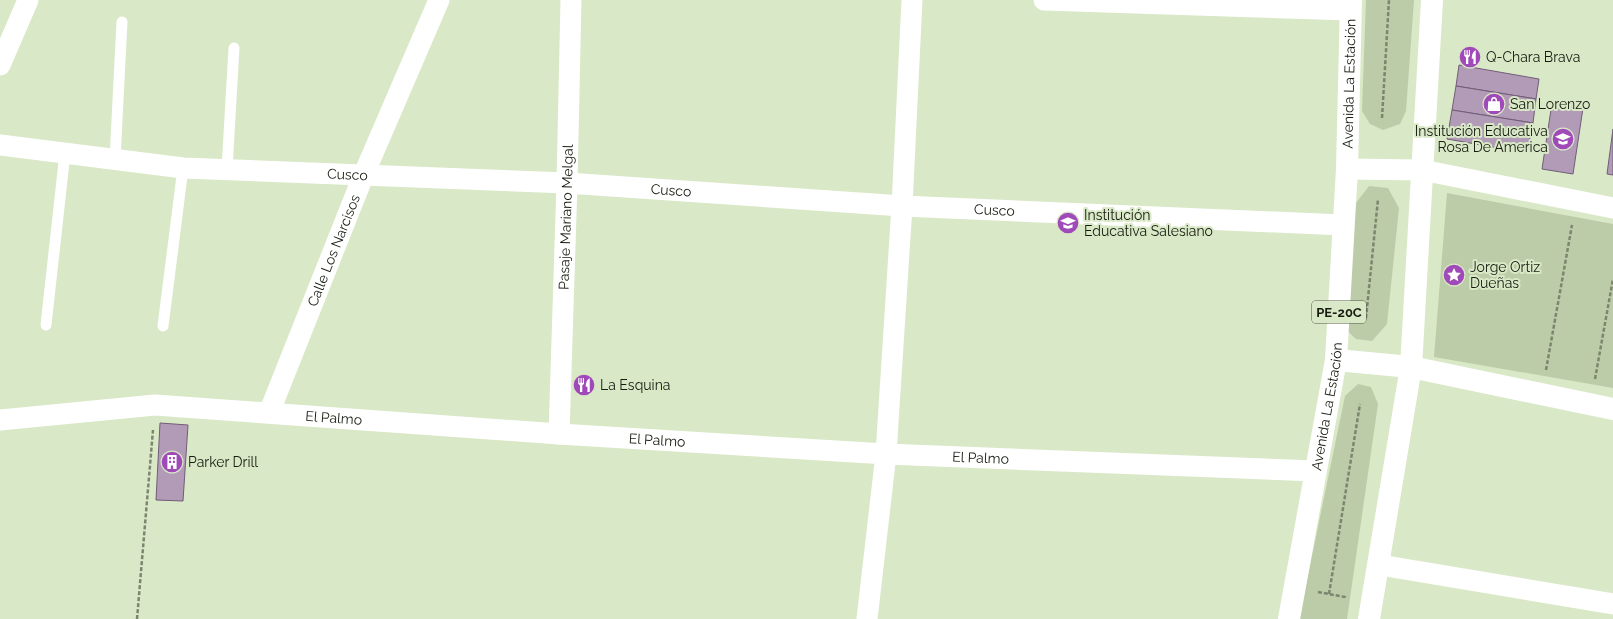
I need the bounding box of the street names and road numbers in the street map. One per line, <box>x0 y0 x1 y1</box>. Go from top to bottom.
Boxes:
street label: Avenida La Estación <box>1339 18 1359 149</box>
street label: Pasaje Mariano Melgal <box>556 144 576 290</box>
street label: Cusco <box>327 166 368 183</box>
street label: Cusco <box>650 181 692 200</box>
street label: Calle Los Narcisos <box>304 192 363 309</box>
street label: Cusco <box>974 201 1015 219</box>
road number: PE-20C <box>1312 301 1366 323</box>
street label: Avenida La Estación <box>1308 342 1345 472</box>
street label: El Palmo <box>305 408 363 428</box>
street label: El Palmo <box>628 430 686 450</box>
street label: El Palmo <box>952 449 1009 467</box>

